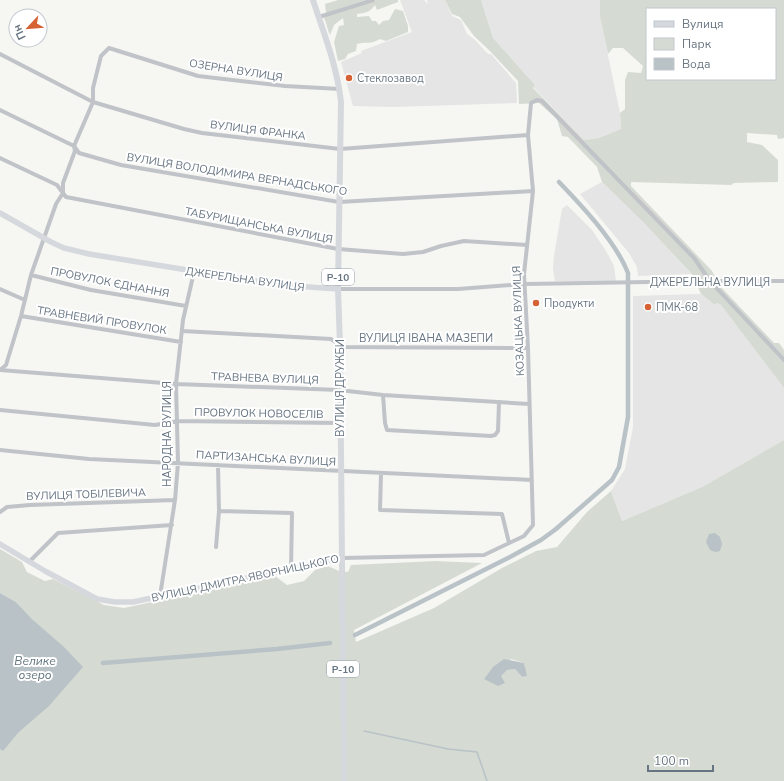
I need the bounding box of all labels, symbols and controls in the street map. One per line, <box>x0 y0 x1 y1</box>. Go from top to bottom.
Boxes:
north arrow <box>8 8 48 48</box>
legend <box>646 8 776 80</box>
text: Вулиця <box>682 16 724 32</box>
text: Пн <box>9 22 30 42</box>
text: Парк <box>682 36 712 52</box>
street label: ОЗЕРНА ВУЛИЦЯ <box>188 56 284 85</box>
text: Вода <box>682 56 710 72</box>
place label: Стеклозавод <box>357 71 424 86</box>
marker: Стеклозавод <box>344 73 354 83</box>
street label: ВУЛИЦЯ ФРАНКА <box>209 117 307 144</box>
street label: ВУЛИЦЯ ВОЛОДИМИРА ВЕРНАДСЬКОГО <box>126 150 348 199</box>
street label: ТАБУРИЩАНСЬКА ВУЛИЦЯ <box>184 204 334 247</box>
street label: ПРОВУЛОК ЄДНАННЯ <box>49 264 171 301</box>
street label: ДЖЕРЕЛЬНА ВУЛИЦЯ <box>184 264 305 295</box>
street label: КОЗАЦЬКА ВУЛИЦЯ <box>509 265 528 376</box>
road number: Р-10 <box>322 269 354 285</box>
street label: ДЖЕРЕЛЬНА ВУЛИЦЯ <box>650 275 770 290</box>
place label: Продукти <box>544 296 594 311</box>
marker: Продукти <box>531 298 541 308</box>
place label: ПМК-68 <box>656 300 698 315</box>
marker: ПМК-68 <box>643 302 653 312</box>
street label: ТРАВНЕВИЙ ПРОВУЛОК <box>36 303 168 338</box>
street label: ВУЛИЦЯ ІВАНА МАЗЕПИ <box>359 331 493 346</box>
street label: ВУЛИЦЯ ДРУЖБИ <box>333 339 348 437</box>
street label: ТРАВНЕВА ВУЛИЦЯ <box>211 369 319 388</box>
street label: НАРОДНА ВУЛИЦЯ <box>160 381 175 487</box>
street label: ПРОВУЛОК НОВОСЕЛІВ <box>194 405 324 422</box>
street label: ПАРТИЗАНСЬКА ВУЛИЦЯ <box>196 447 336 470</box>
street label: ВУЛИЦЯ ТОБІЛЕВИЧА <box>26 485 146 504</box>
street label: ВУЛИЦЯ ДМИТРА ЯВОРНИЦЬКОГО <box>150 551 340 606</box>
water label: Велике озеро <box>14 653 56 683</box>
road number: Р-10 <box>327 661 359 677</box>
scale bar <box>648 747 713 773</box>
text: 100 m <box>654 753 689 769</box>

